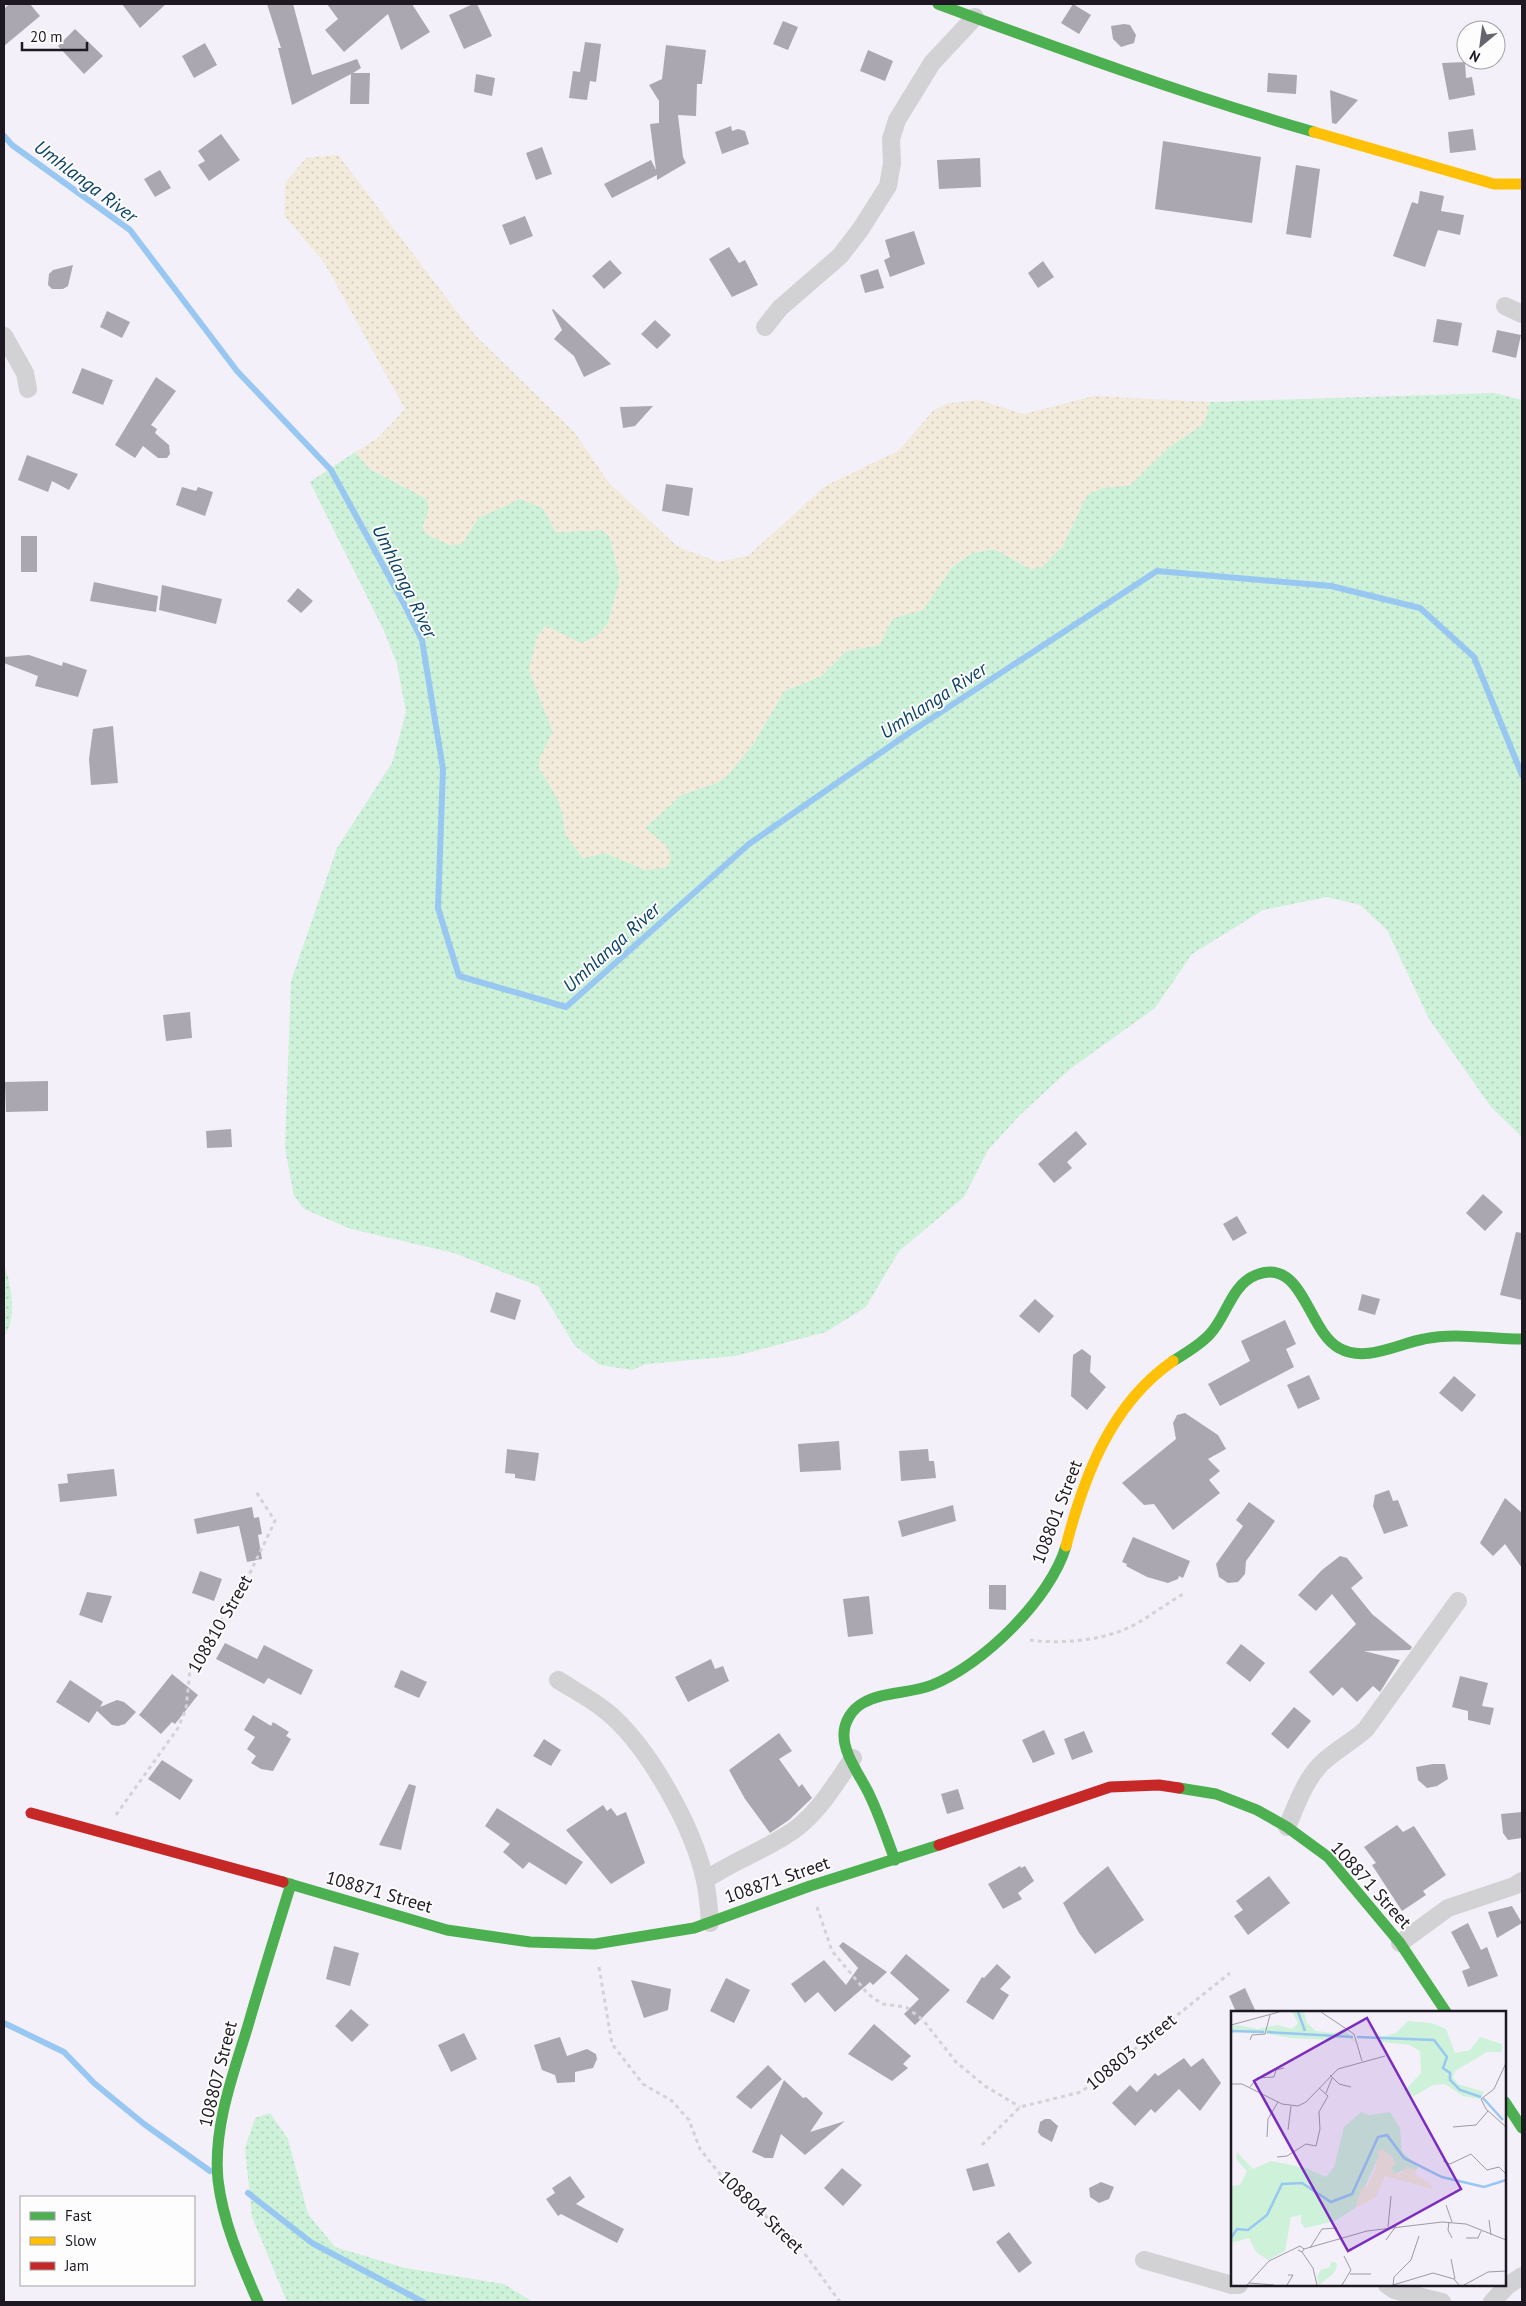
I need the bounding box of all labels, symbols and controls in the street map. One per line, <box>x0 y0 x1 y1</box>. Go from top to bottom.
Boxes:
scale bar <box>22 20 88 52</box>
north arrow <box>1456 20 1506 70</box>
text: 20 m <box>30 27 63 46</box>
text: N <box>1466 46 1483 66</box>
water label: Umhlanga River <box>30 134 144 229</box>
water label: Umhlanga River <box>367 520 444 643</box>
water label: Umhlanga River <box>875 655 993 744</box>
water label: Umhlanga River <box>557 896 666 997</box>
street label: 108801 Street <box>1026 1457 1087 1567</box>
street label: 108810 Street <box>182 1571 257 1677</box>
street label: 108871 Street <box>1326 1836 1417 1933</box>
street label: 108871 Street <box>721 1851 832 1908</box>
street label: 108871 Street <box>323 1865 435 1918</box>
street label: 108803 Street <box>1081 2008 1181 2095</box>
inset map <box>1231 2011 1506 2286</box>
street label: 108807 Street <box>193 2018 242 2129</box>
street label: 108804 Street <box>714 2165 809 2258</box>
legend <box>20 2196 195 2286</box>
text: Fast <box>65 2206 92 2225</box>
text: Slow <box>65 2231 96 2250</box>
text: Jam <box>64 2256 89 2275</box>

